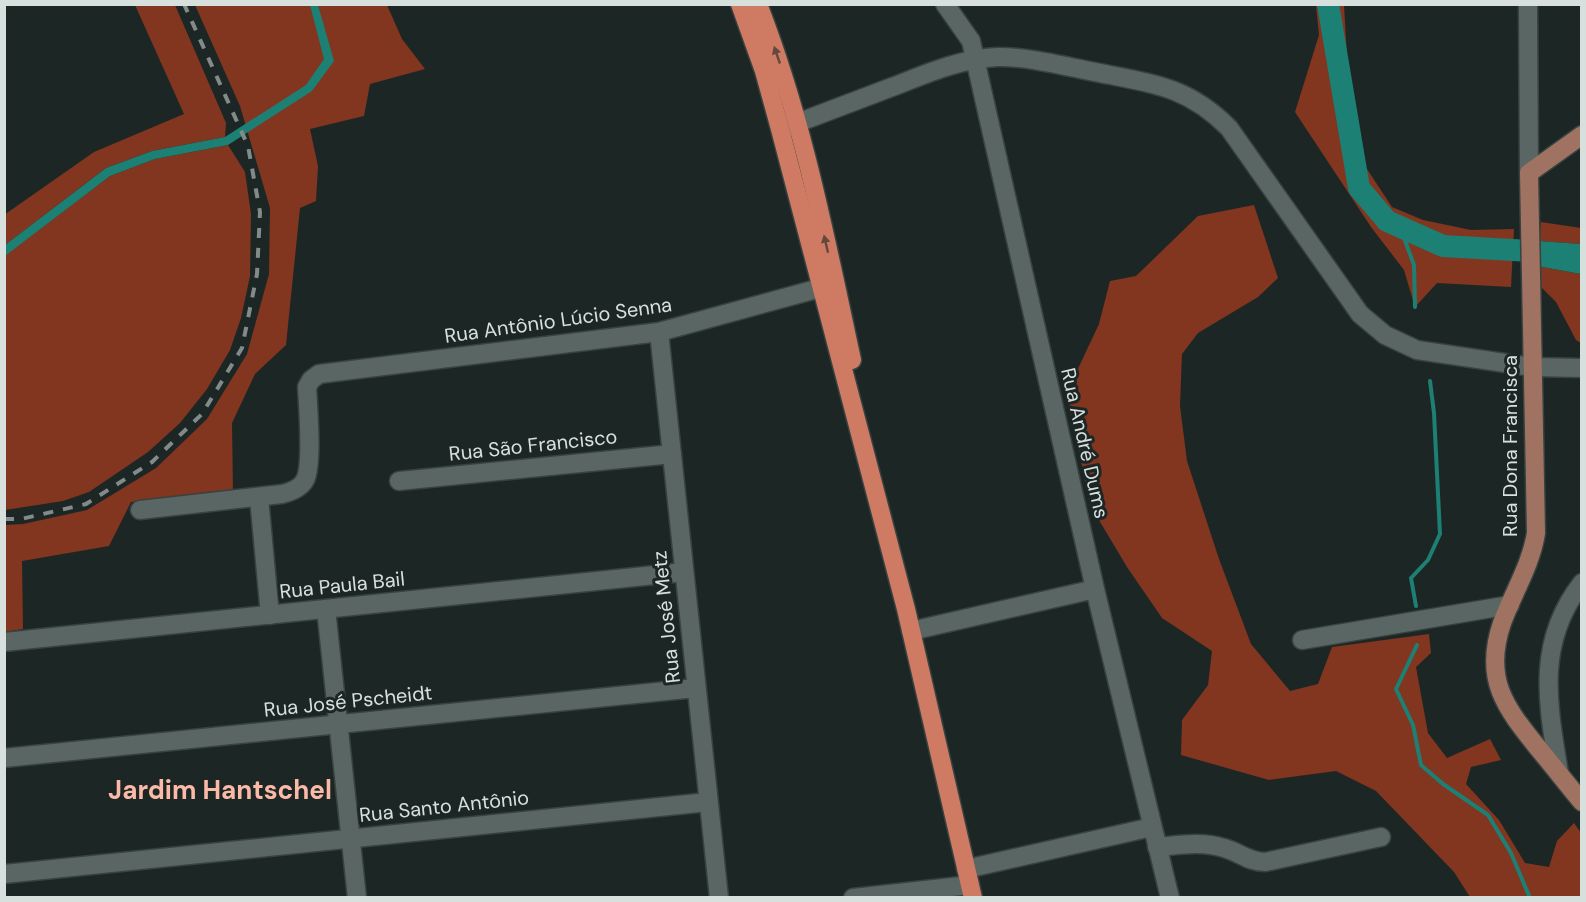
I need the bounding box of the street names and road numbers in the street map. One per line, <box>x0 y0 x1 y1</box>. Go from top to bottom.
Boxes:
street label: Rua Antônio Lúcio Senna <box>443 291 673 349</box>
street label: Rua Dona Francisca <box>1497 355 1523 537</box>
street label: Rua André Dums <box>1055 365 1115 521</box>
street label: Rua São Francisco <box>447 423 619 467</box>
street label: Rua José Metz <box>646 550 686 684</box>
street label: Rua Paula Bail <box>278 565 406 605</box>
street label: Rua José Pscheidt <box>262 679 434 723</box>
street label: Rua Santo Antônio <box>358 784 530 828</box>

